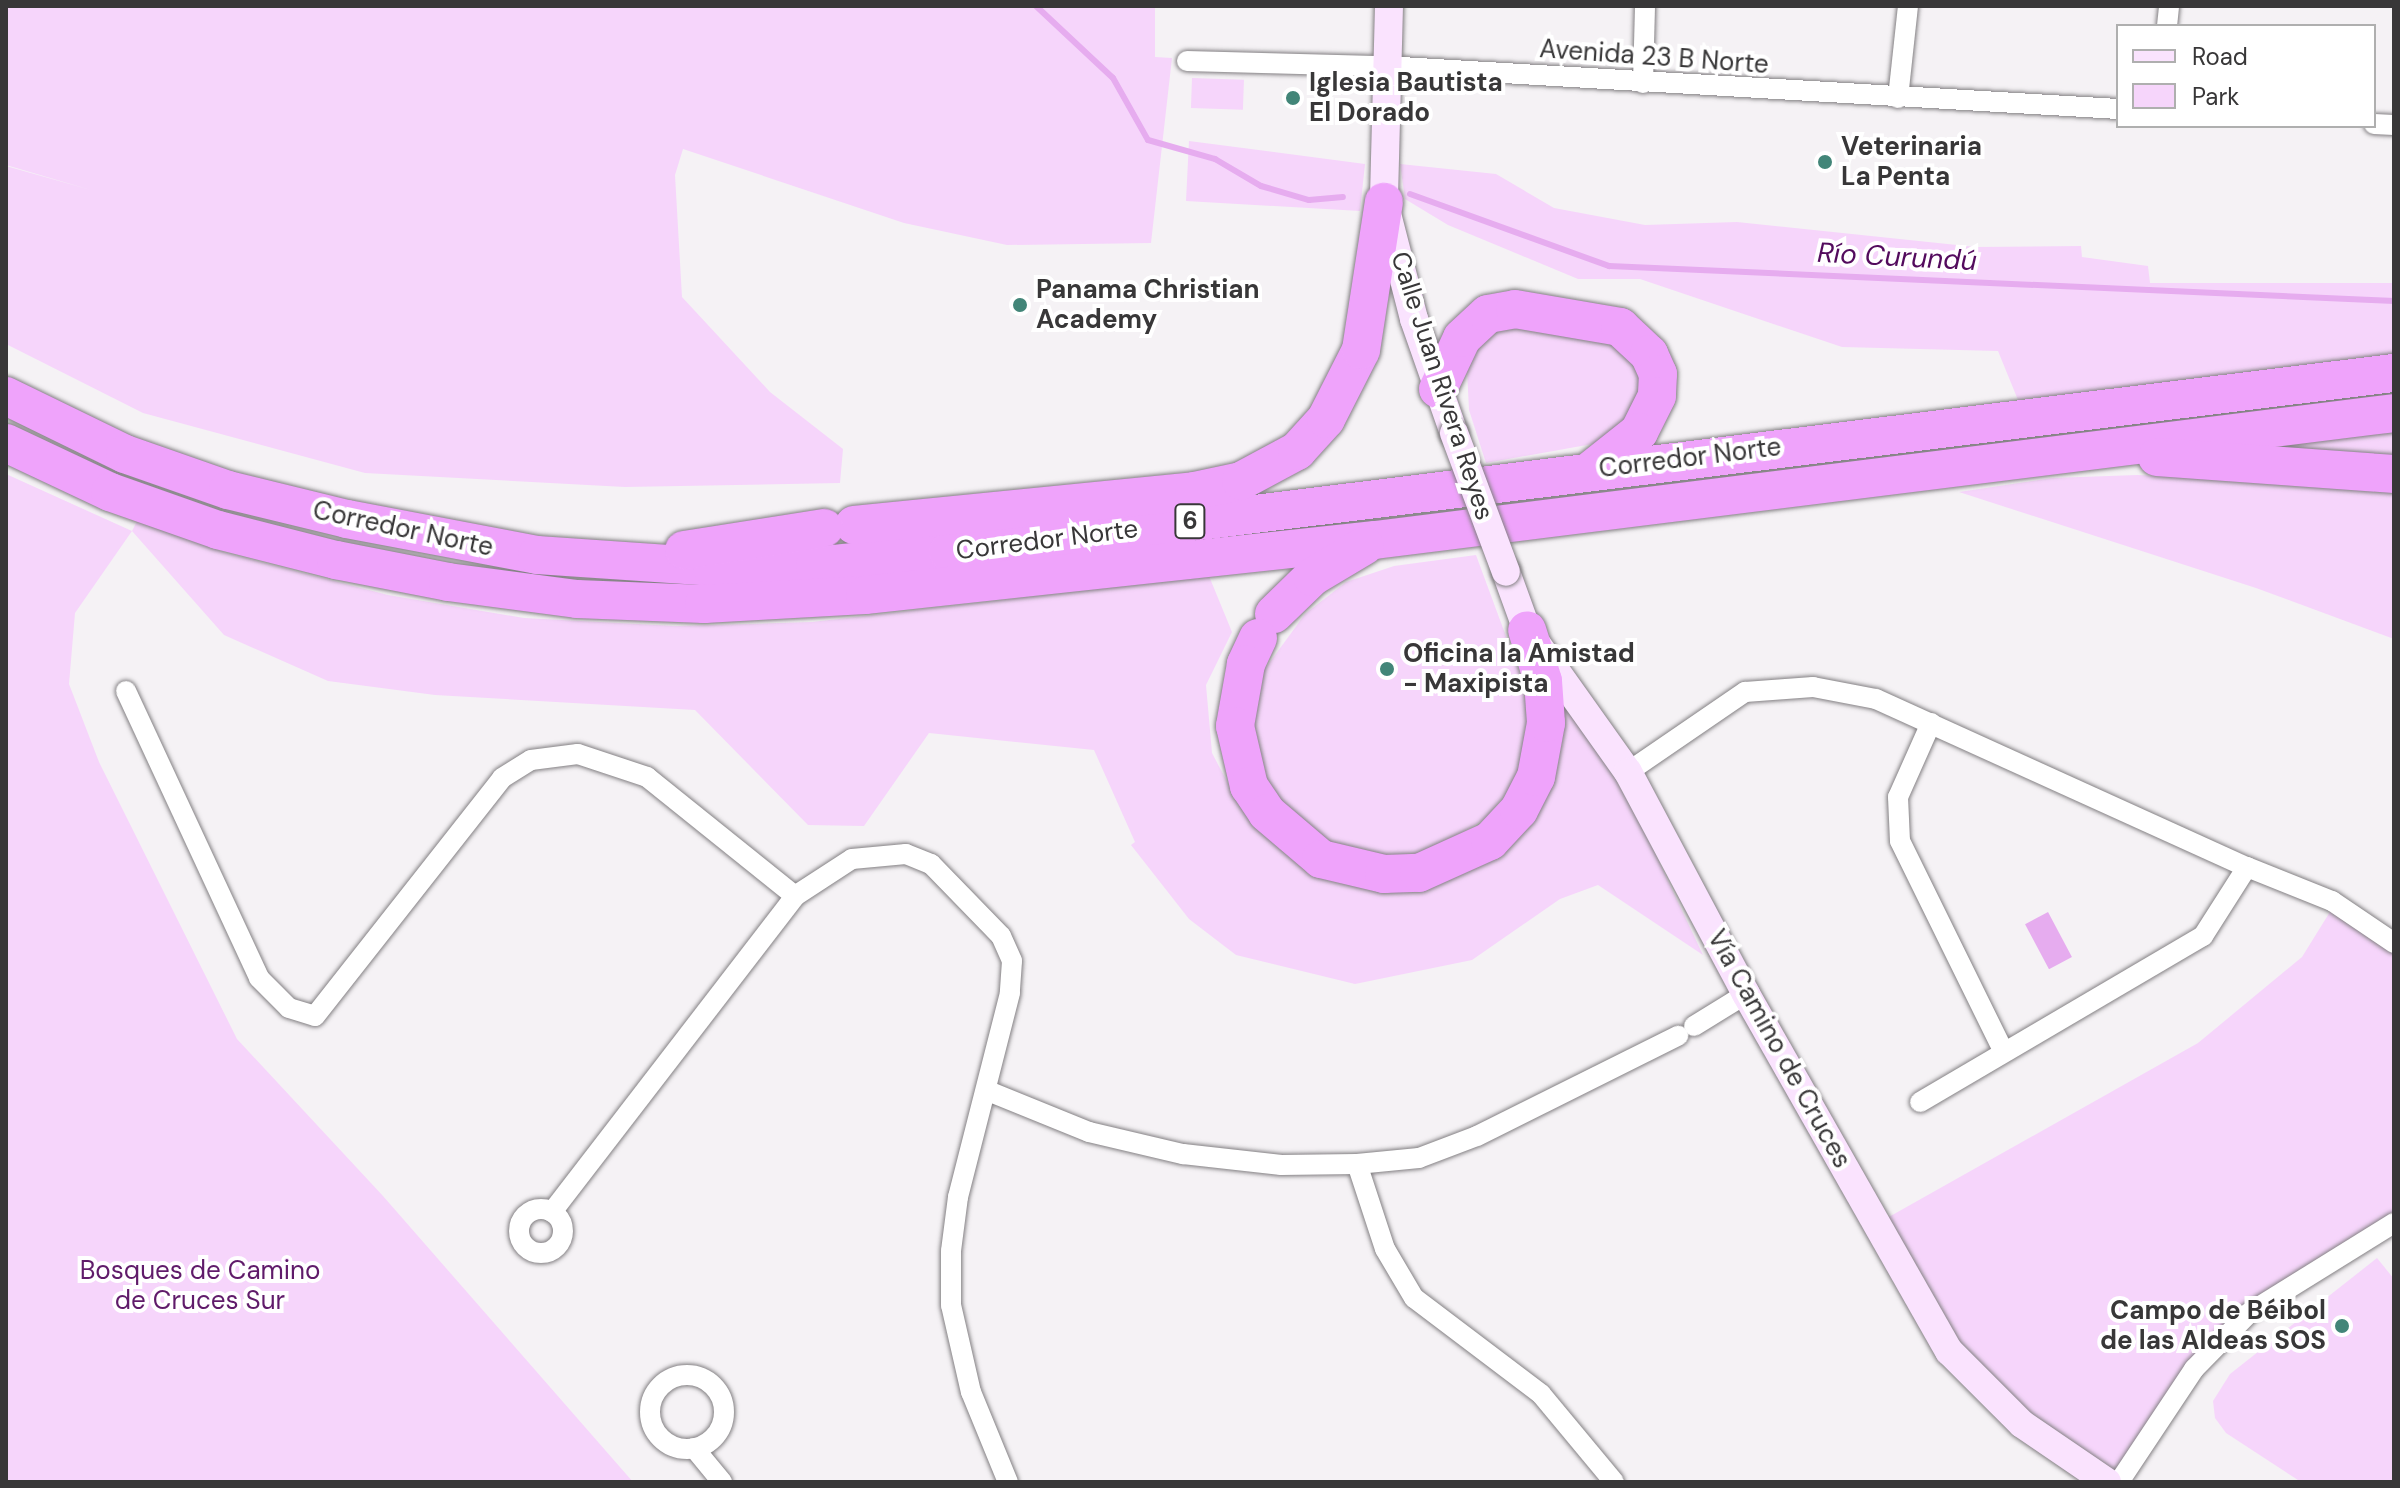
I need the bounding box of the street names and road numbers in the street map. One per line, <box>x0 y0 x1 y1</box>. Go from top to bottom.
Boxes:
street label: Avenida 23 B Norte <box>1538 33 1770 81</box>
street label: Calle Juan Rivera Reyes <box>1384 248 1500 524</box>
street label: Corredor Norte <box>1597 431 1783 485</box>
street label: Corredor Norte <box>310 495 496 563</box>
road number: 6 <box>1174 501 1206 541</box>
street label: Corredor Norte <box>954 513 1140 567</box>
street label: Vía Camino de Cruces <box>1701 924 1857 1174</box>

